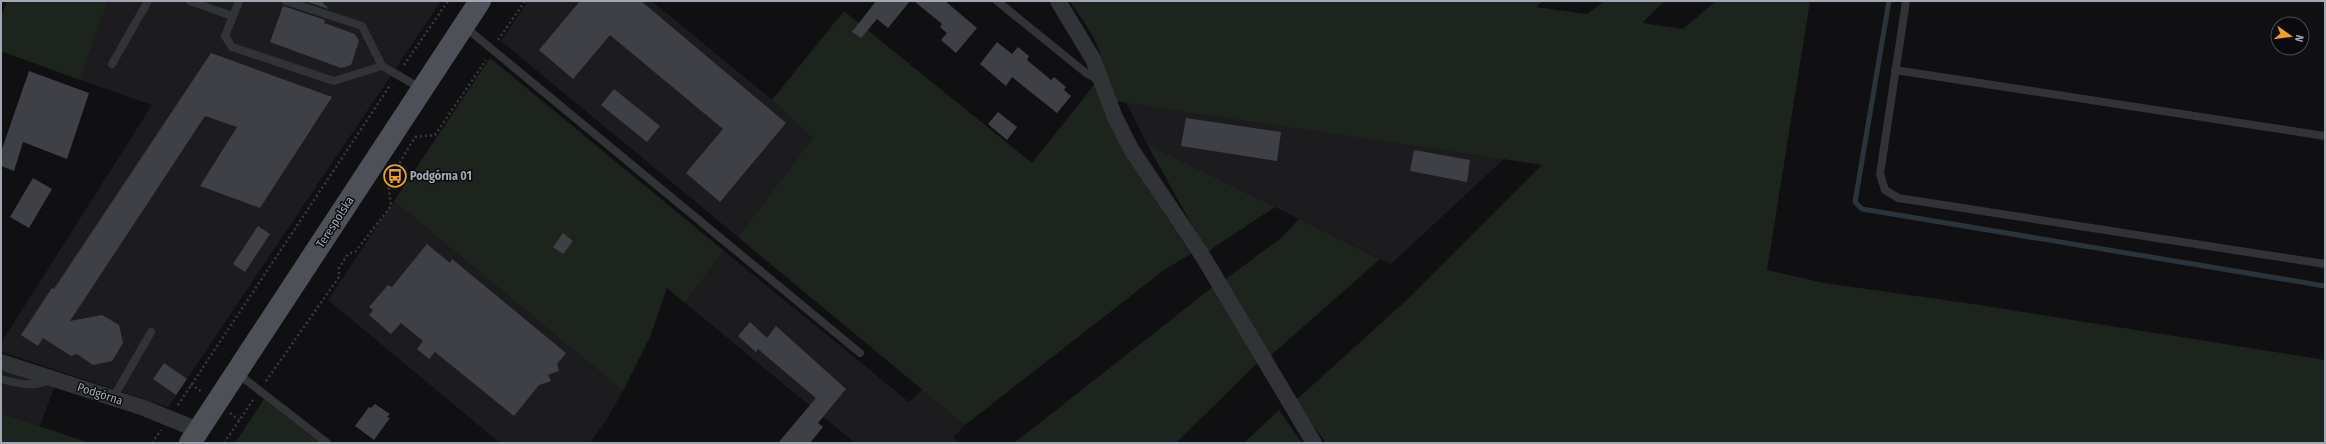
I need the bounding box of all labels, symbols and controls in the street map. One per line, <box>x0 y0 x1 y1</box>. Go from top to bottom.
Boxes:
north arrow <box>2270 16 2310 56</box>
text: N <box>2292 34 2306 43</box>
bus stop icon: Podgórna 01 <box>382 163 408 189</box>
place label: Podgórna 01 <box>410 169 472 183</box>
street label: Terespolska <box>313 194 357 250</box>
street label: Podgórna <box>76 380 125 408</box>

